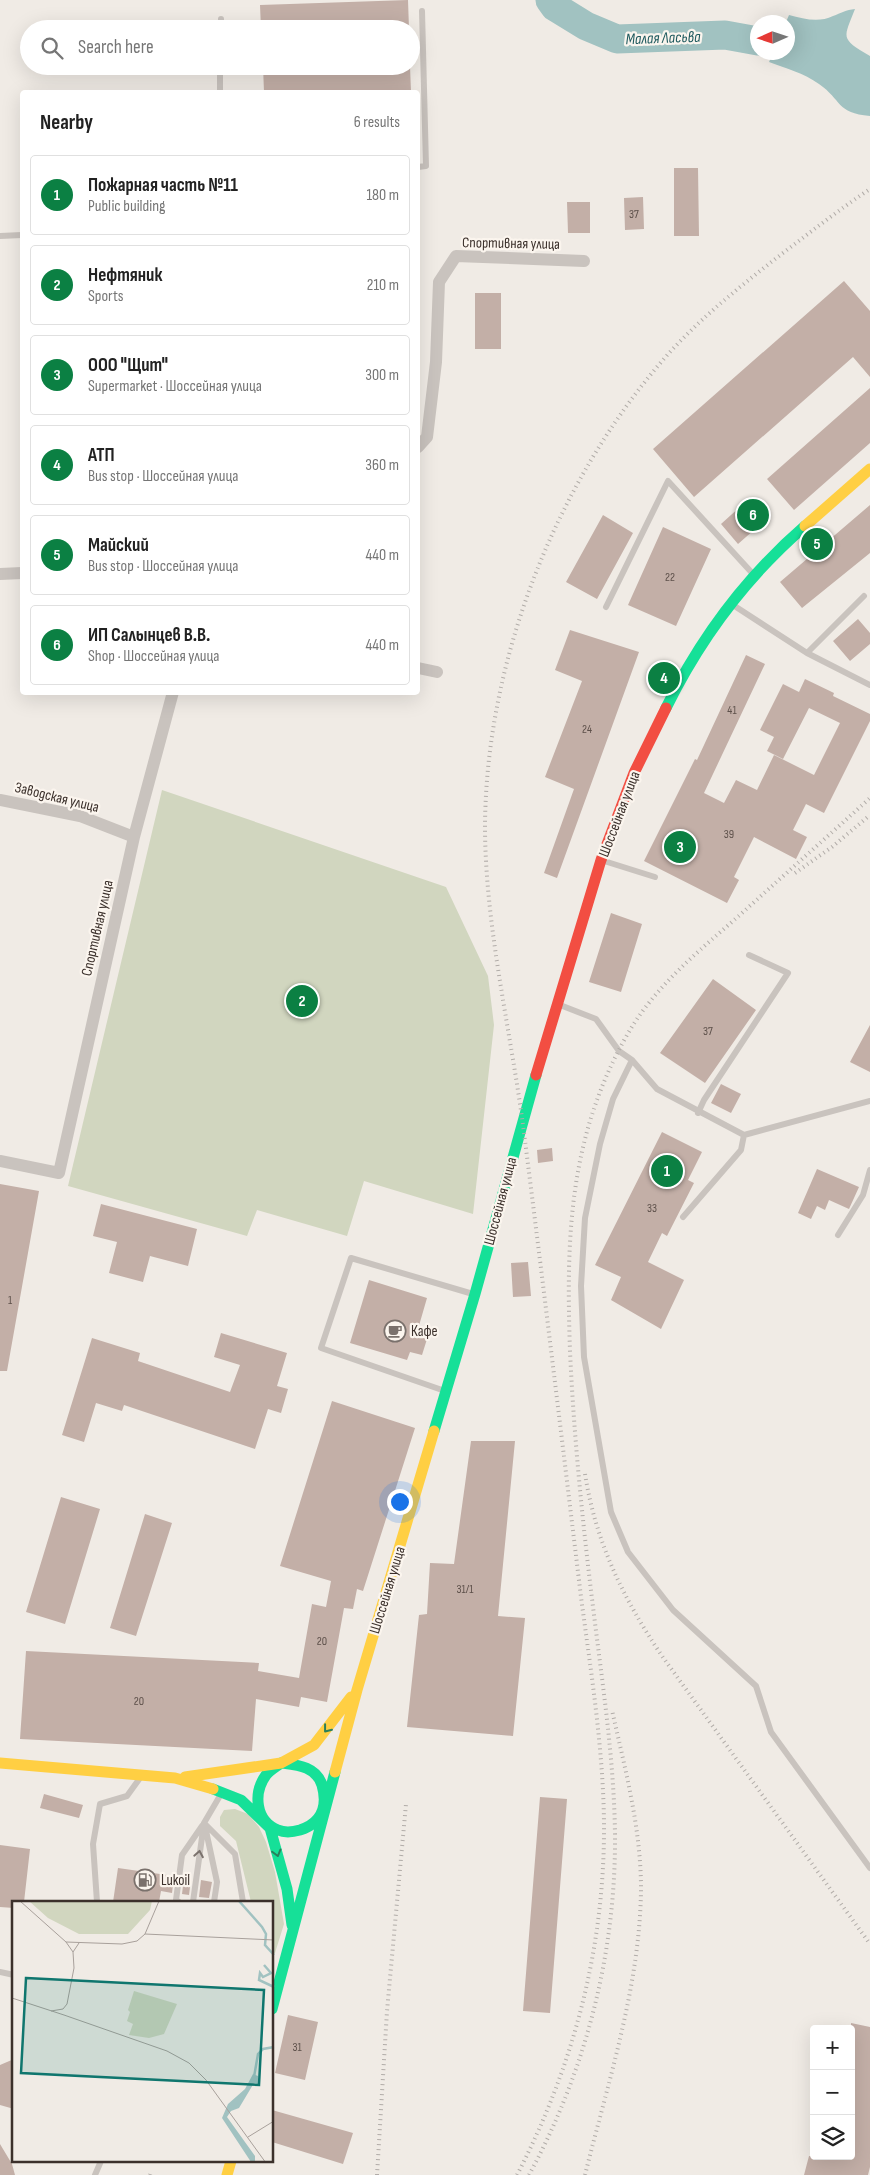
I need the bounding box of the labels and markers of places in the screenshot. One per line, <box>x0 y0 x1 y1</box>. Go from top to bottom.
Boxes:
pin: 6 <box>737 496 769 534</box>
pin: 5 <box>801 525 833 563</box>
pin: 4 <box>648 659 680 697</box>
pin: 3 <box>664 828 696 866</box>
pin: 2 <box>286 982 318 1020</box>
pin: 1 <box>651 1152 683 1190</box>
cafe icon: Кафе <box>383 1319 407 1343</box>
place label: Кафе <box>411 1322 438 1341</box>
fuel station icon: Lukoil <box>133 1868 157 1892</box>
place label: Lukoil <box>161 1871 190 1890</box>

